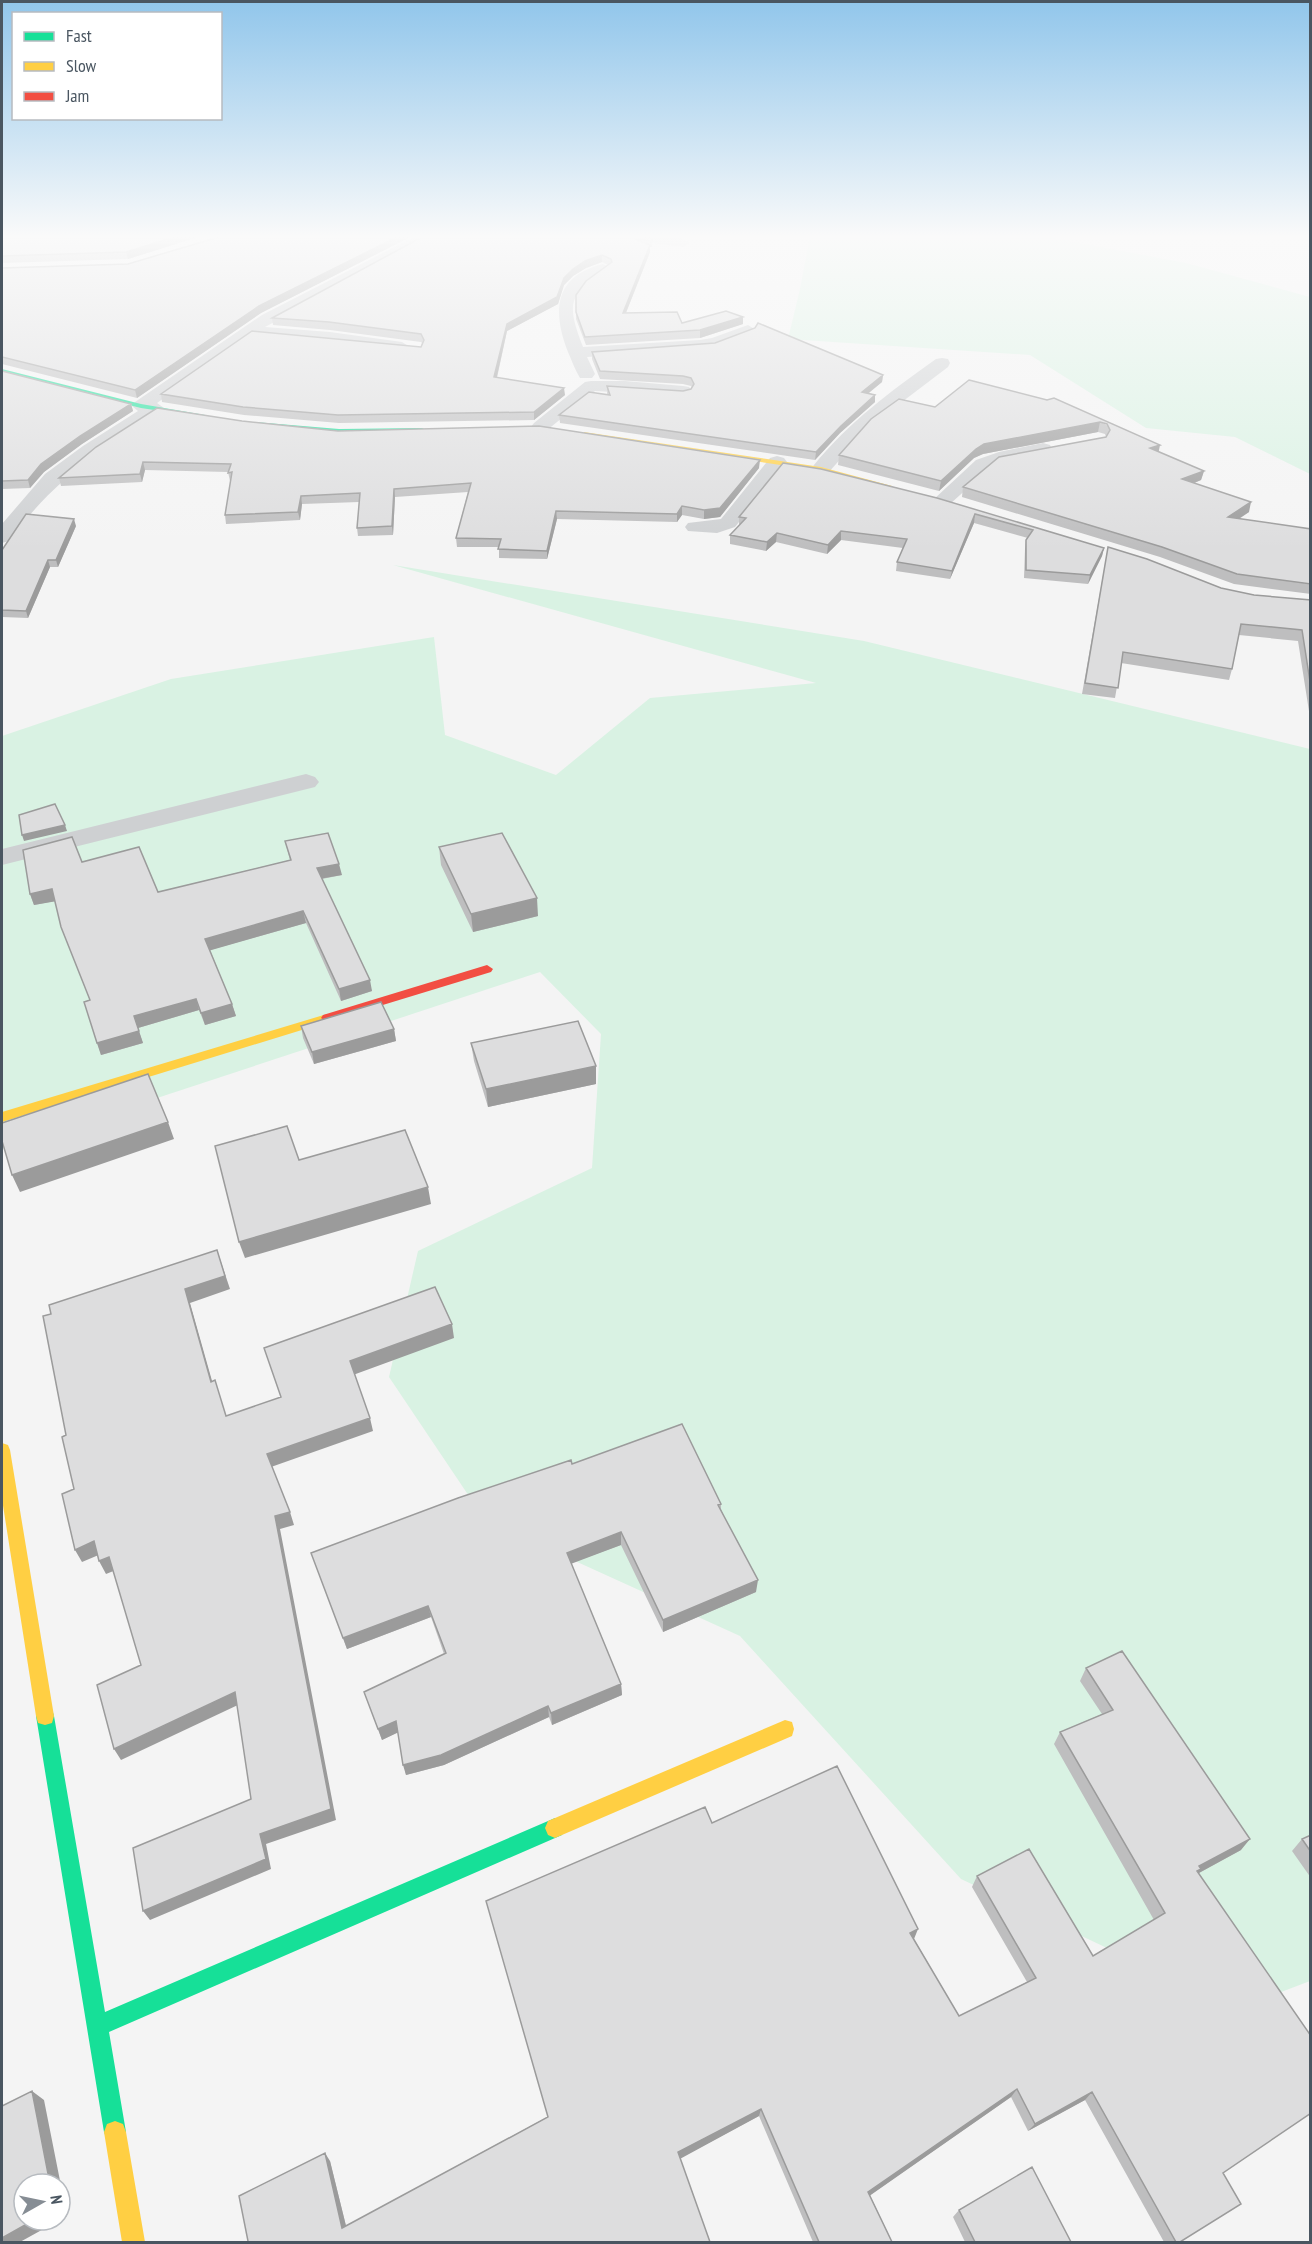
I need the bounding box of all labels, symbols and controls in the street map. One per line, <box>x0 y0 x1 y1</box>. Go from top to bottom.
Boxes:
legend <box>12 12 222 120</box>
text: Fast <box>66 24 92 47</box>
text: Slow <box>66 54 97 77</box>
text: Jam <box>65 84 89 107</box>
north arrow <box>12 2172 72 2232</box>
text: N <box>46 2194 67 2205</box>

